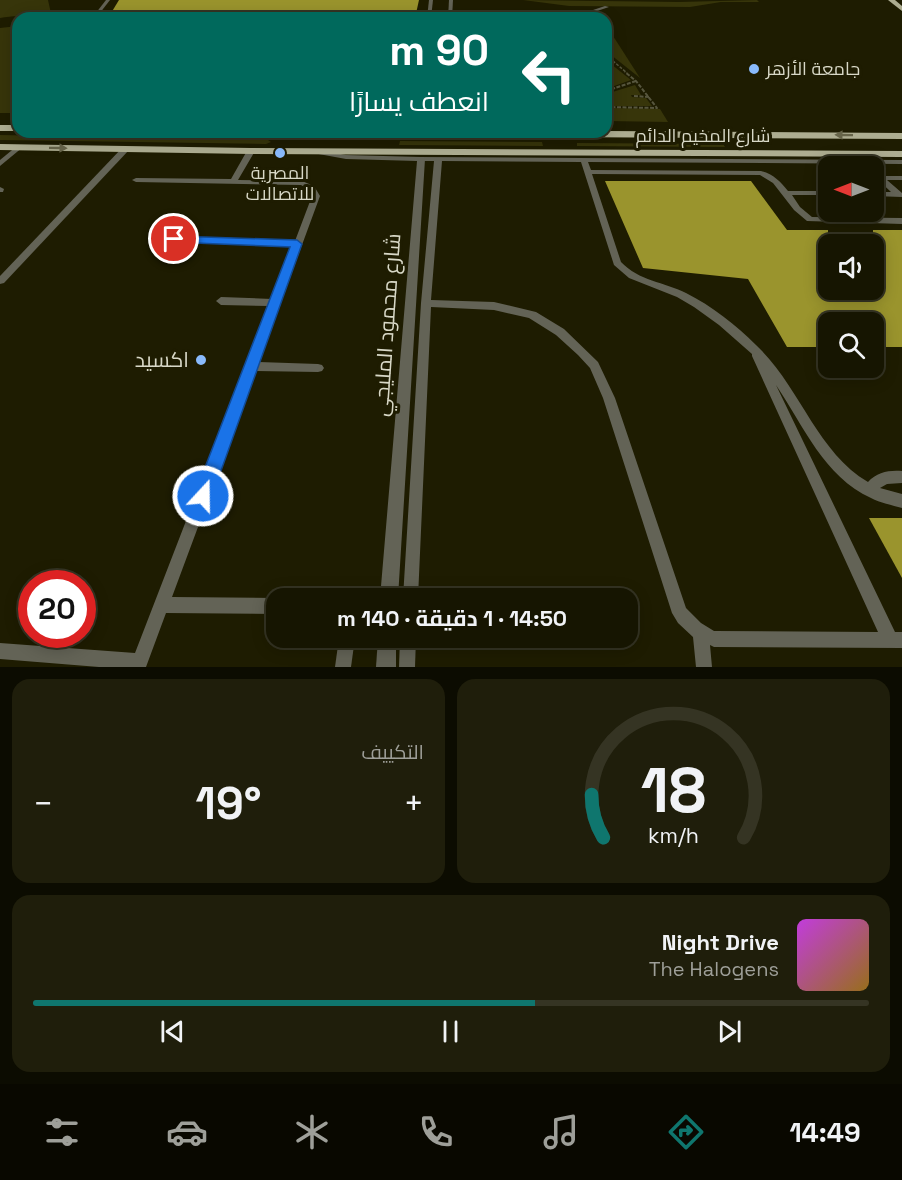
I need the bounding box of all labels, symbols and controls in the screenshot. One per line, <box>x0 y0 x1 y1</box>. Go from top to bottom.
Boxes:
text: 90 m <box>389 24 489 77</box>
icon: left <box>510 36 588 114</box>
place label: جامعة الأزهر <box>765 57 860 80</box>
marker: جامعة الأزهر <box>747 62 761 76</box>
text: انعطف يسارًا <box>349 84 489 119</box>
street label: شارع المخيم الدائم <box>636 124 771 148</box>
one-way arrow <box>834 130 853 140</box>
one-way arrow <box>49 144 68 153</box>
marker: المصرية للاتصالات <box>273 146 287 160</box>
north arrow <box>818 156 884 222</box>
map controls <box>818 156 884 378</box>
place label: المصرية للاتصالات <box>246 161 314 205</box>
pin <box>148 213 199 264</box>
icon: arrive <box>157 222 190 255</box>
street label: شارع محمود المليجي <box>367 232 409 418</box>
button: sound <box>818 234 884 300</box>
button: search <box>818 312 884 378</box>
place label: اكسيد <box>135 346 189 373</box>
marker: اكسيد <box>194 353 208 367</box>
position arrow <box>171 464 235 528</box>
speed limit sign: 20 <box>18 570 96 648</box>
text: 14:50 · 1 دقيقة · 140 m <box>337 604 567 632</box>
text: التكييف <box>361 739 424 765</box>
text: 18 <box>641 751 706 830</box>
text: 19° <box>196 775 261 832</box>
text: − <box>33 783 53 825</box>
text: + <box>404 783 424 825</box>
text: km/h <box>648 822 699 849</box>
text: Night Drive <box>662 928 779 956</box>
text: The Halogens <box>649 956 779 982</box>
icon: previous <box>156 1015 189 1048</box>
icon: pause <box>434 1015 467 1048</box>
icon: next <box>713 1015 746 1048</box>
icon: filters <box>41 1111 83 1153</box>
icon: car <box>166 1111 208 1153</box>
icon: climate <box>291 1111 333 1153</box>
icon: phone <box>415 1111 457 1153</box>
icon: music <box>540 1111 582 1153</box>
icon: directions <box>665 1111 707 1153</box>
text: 14:49 <box>789 1115 861 1150</box>

